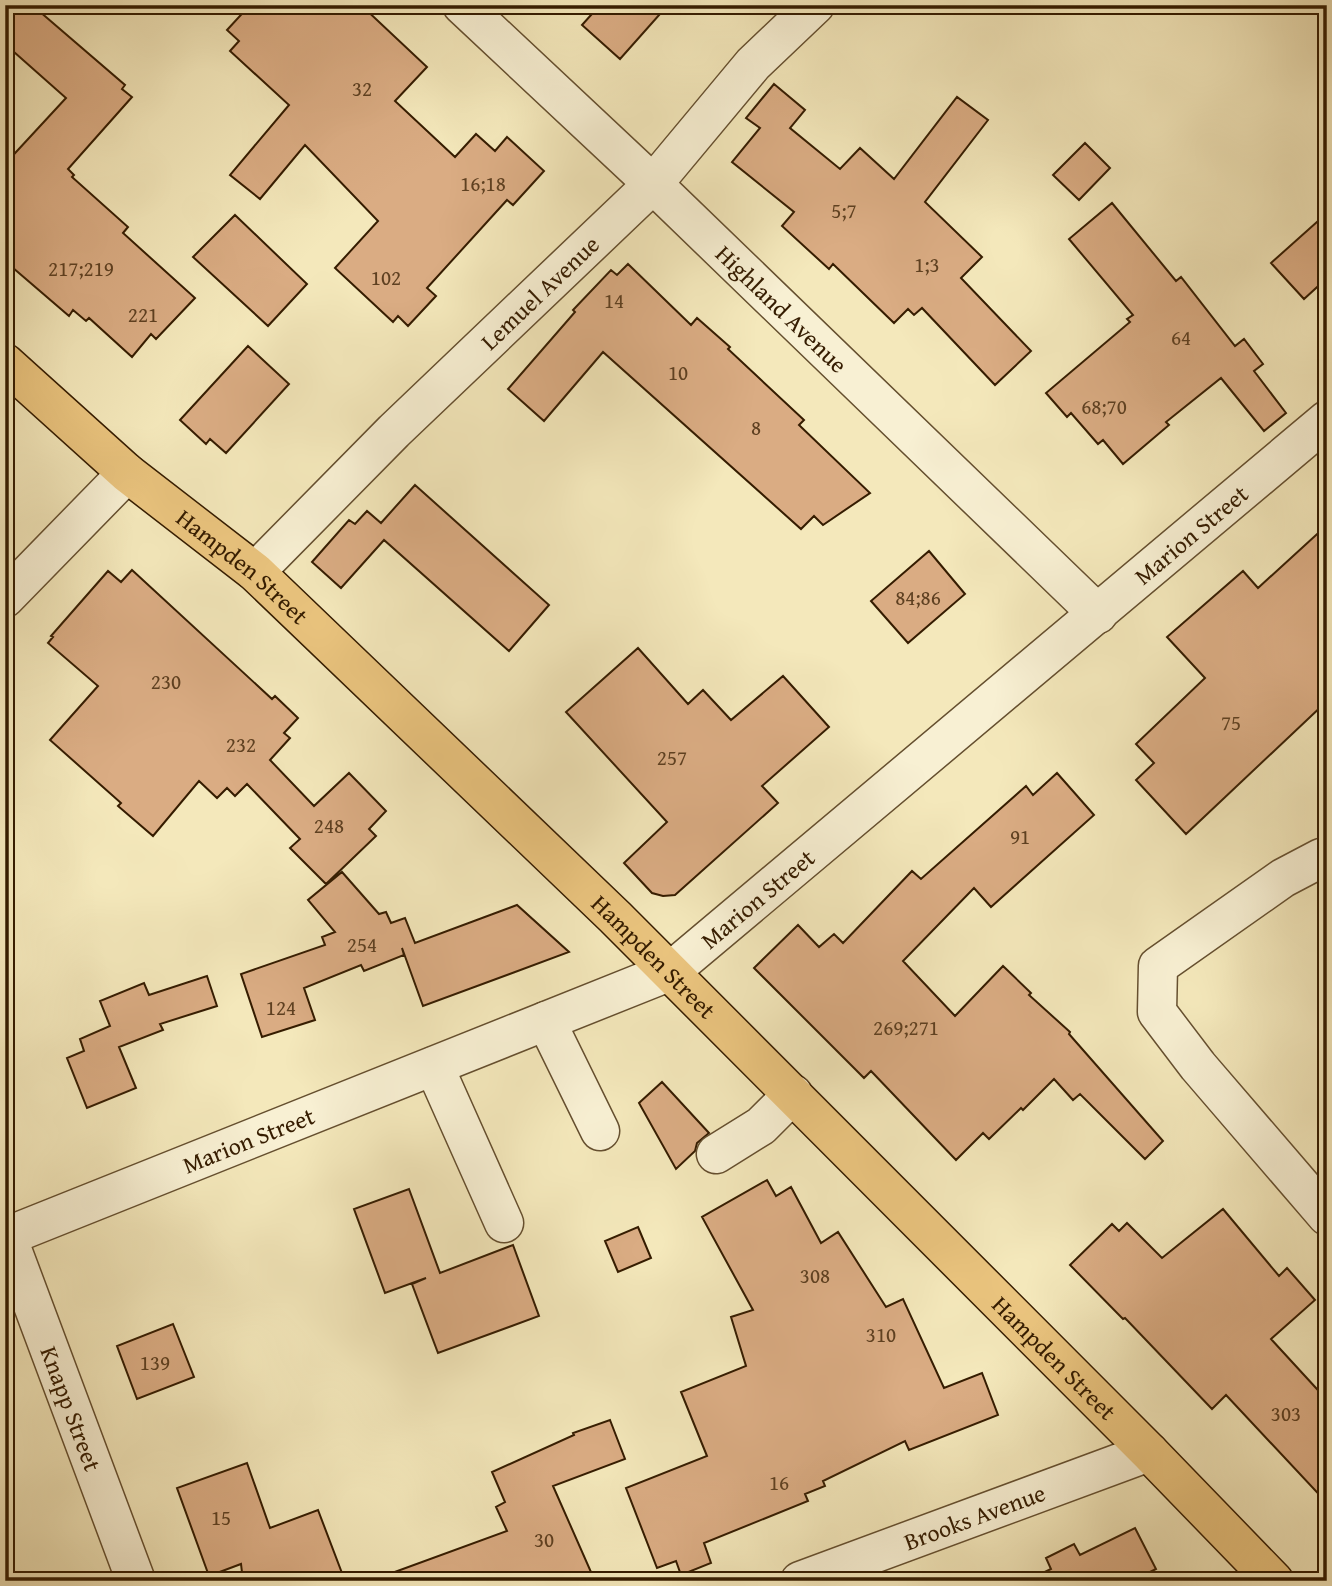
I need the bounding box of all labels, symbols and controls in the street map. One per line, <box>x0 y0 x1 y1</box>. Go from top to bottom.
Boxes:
house number: 32 <box>352 73 372 104</box>
house number: 16;18 <box>460 168 506 199</box>
house number: 5;7 <box>831 195 857 226</box>
street label: Lemuel Avenue <box>472 227 607 358</box>
street label: Highland Avenue <box>708 236 856 381</box>
house number: 1;3 <box>914 249 940 280</box>
house number: 217;219 <box>48 253 114 284</box>
house number: 102 <box>371 262 401 293</box>
house number: 14 <box>604 285 624 316</box>
house number: 221 <box>128 299 158 330</box>
house number: 64 <box>1171 322 1191 353</box>
house number: 10 <box>668 357 688 388</box>
house number: 68;70 <box>1081 391 1127 422</box>
house number: 8 <box>751 412 761 443</box>
street label: Marion Street <box>1126 476 1256 593</box>
street label: Hampden Street <box>169 500 317 632</box>
house number: 84;86 <box>895 582 941 613</box>
house number: 230 <box>151 666 181 697</box>
house number: 75 <box>1221 707 1241 738</box>
house number: 232 <box>226 729 256 760</box>
house number: 257 <box>657 742 687 773</box>
house number: 248 <box>314 810 344 841</box>
house number: 91 <box>1010 821 1030 852</box>
street label: Marion Street <box>693 840 822 957</box>
street label: Hampden Street <box>584 886 725 1027</box>
house number: 254 <box>347 929 377 960</box>
house number: 124 <box>266 992 296 1023</box>
house number: 269;271 <box>873 1012 939 1043</box>
street label: Marion Street <box>177 1098 320 1182</box>
house number: 308 <box>800 1260 830 1291</box>
street label: Hampden Street <box>984 1287 1125 1428</box>
house number: 310 <box>866 1319 896 1350</box>
street label: Knapp Street <box>32 1341 111 1476</box>
house number: 139 <box>140 1347 170 1378</box>
house number: 303 <box>1271 1398 1301 1429</box>
house number: 16 <box>769 1467 789 1498</box>
street label: Brooks Avenue <box>899 1474 1050 1559</box>
house number: 15 <box>211 1502 231 1533</box>
house number: 30 <box>534 1524 554 1555</box>

